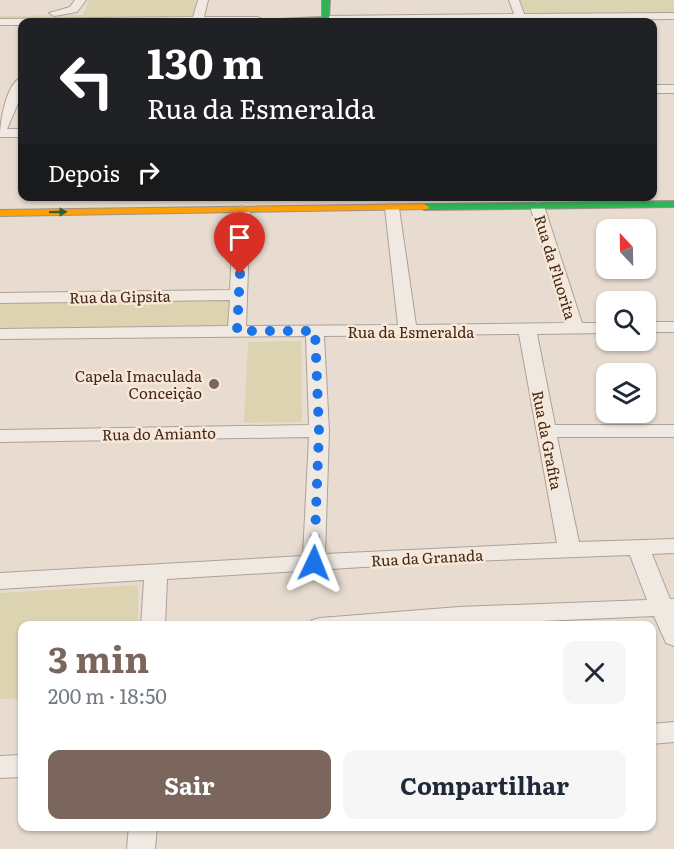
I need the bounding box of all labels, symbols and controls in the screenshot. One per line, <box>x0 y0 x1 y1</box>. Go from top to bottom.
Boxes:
text: 130 m <box>147 30 264 92</box>
icon: left <box>48 42 126 120</box>
text: Rua da Esmeralda <box>147 87 375 127</box>
text: Depois <box>48 156 120 189</box>
icon: right <box>132 156 165 189</box>
one-way arrow <box>49 208 68 217</box>
pin <box>214 212 265 274</box>
street label: Rua da Fluorita <box>529 212 583 323</box>
north arrow <box>596 219 656 279</box>
map controls <box>596 219 656 423</box>
icon: arrive <box>223 221 256 254</box>
street label: Rua da Gipsita <box>69 284 172 308</box>
button: search <box>596 291 656 351</box>
street label: Rua da Esmeralda <box>348 320 475 343</box>
button: layers <box>596 363 656 423</box>
place label: Capela Imaculada Conceição <box>75 364 203 404</box>
marker: Capela Imaculada Conceição <box>207 377 221 391</box>
street label: Rua da Grafita <box>527 388 569 493</box>
street label: Rua do Amianto <box>102 421 216 445</box>
position arrow <box>282 531 346 595</box>
street label: Rua da Granada <box>370 543 485 571</box>
text: 3 min <box>48 631 149 684</box>
button: close <box>563 641 626 704</box>
text: 200 m · 18:50 <box>48 680 167 710</box>
button: Sair <box>48 750 331 819</box>
button: Compartilhar <box>343 750 626 819</box>

